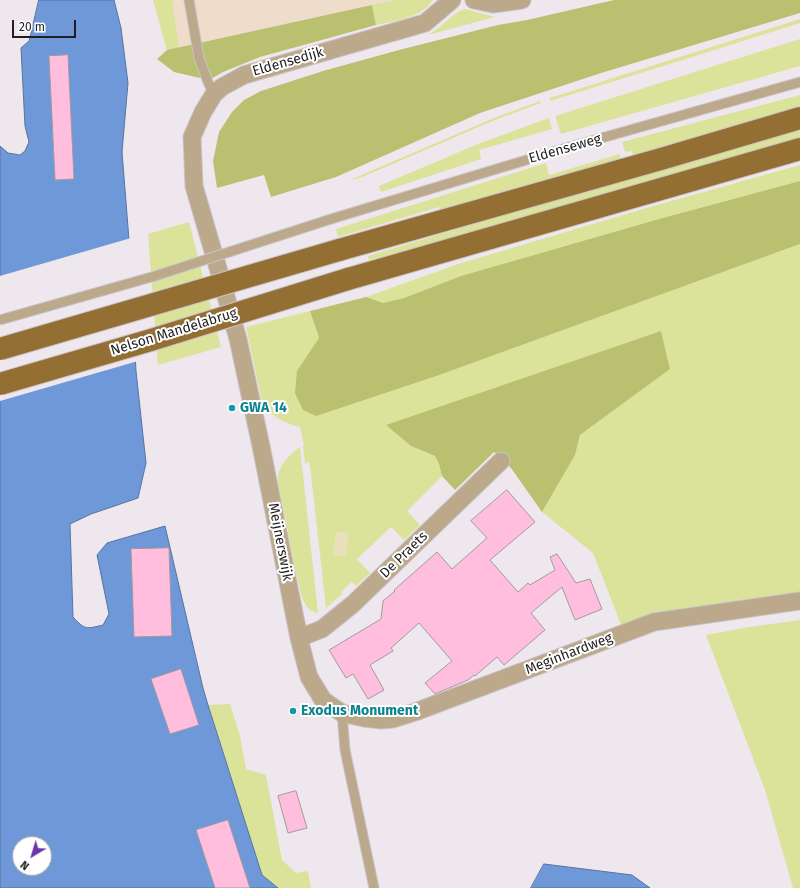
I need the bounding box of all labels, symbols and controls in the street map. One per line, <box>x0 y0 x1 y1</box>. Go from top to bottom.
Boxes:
scale bar <box>14 12 78 38</box>
text: 20 m <box>19 20 45 34</box>
street label: Eldensedijk <box>250 44 326 80</box>
street label: Eldenseweg <box>527 131 603 167</box>
street label: Nelson Mandelabrug <box>109 305 239 359</box>
place label: GWA 14 <box>240 400 287 416</box>
marker: GWA 14 <box>227 403 237 413</box>
street label: Meijnerswijk <box>264 502 296 582</box>
street label: De Praets <box>377 528 431 582</box>
street label: Meginhardweg <box>523 630 615 678</box>
place label: Exodus Monument <box>301 703 418 719</box>
marker: Exodus Monument <box>288 706 298 716</box>
north arrow <box>12 836 52 876</box>
text: N <box>18 858 32 872</box>

